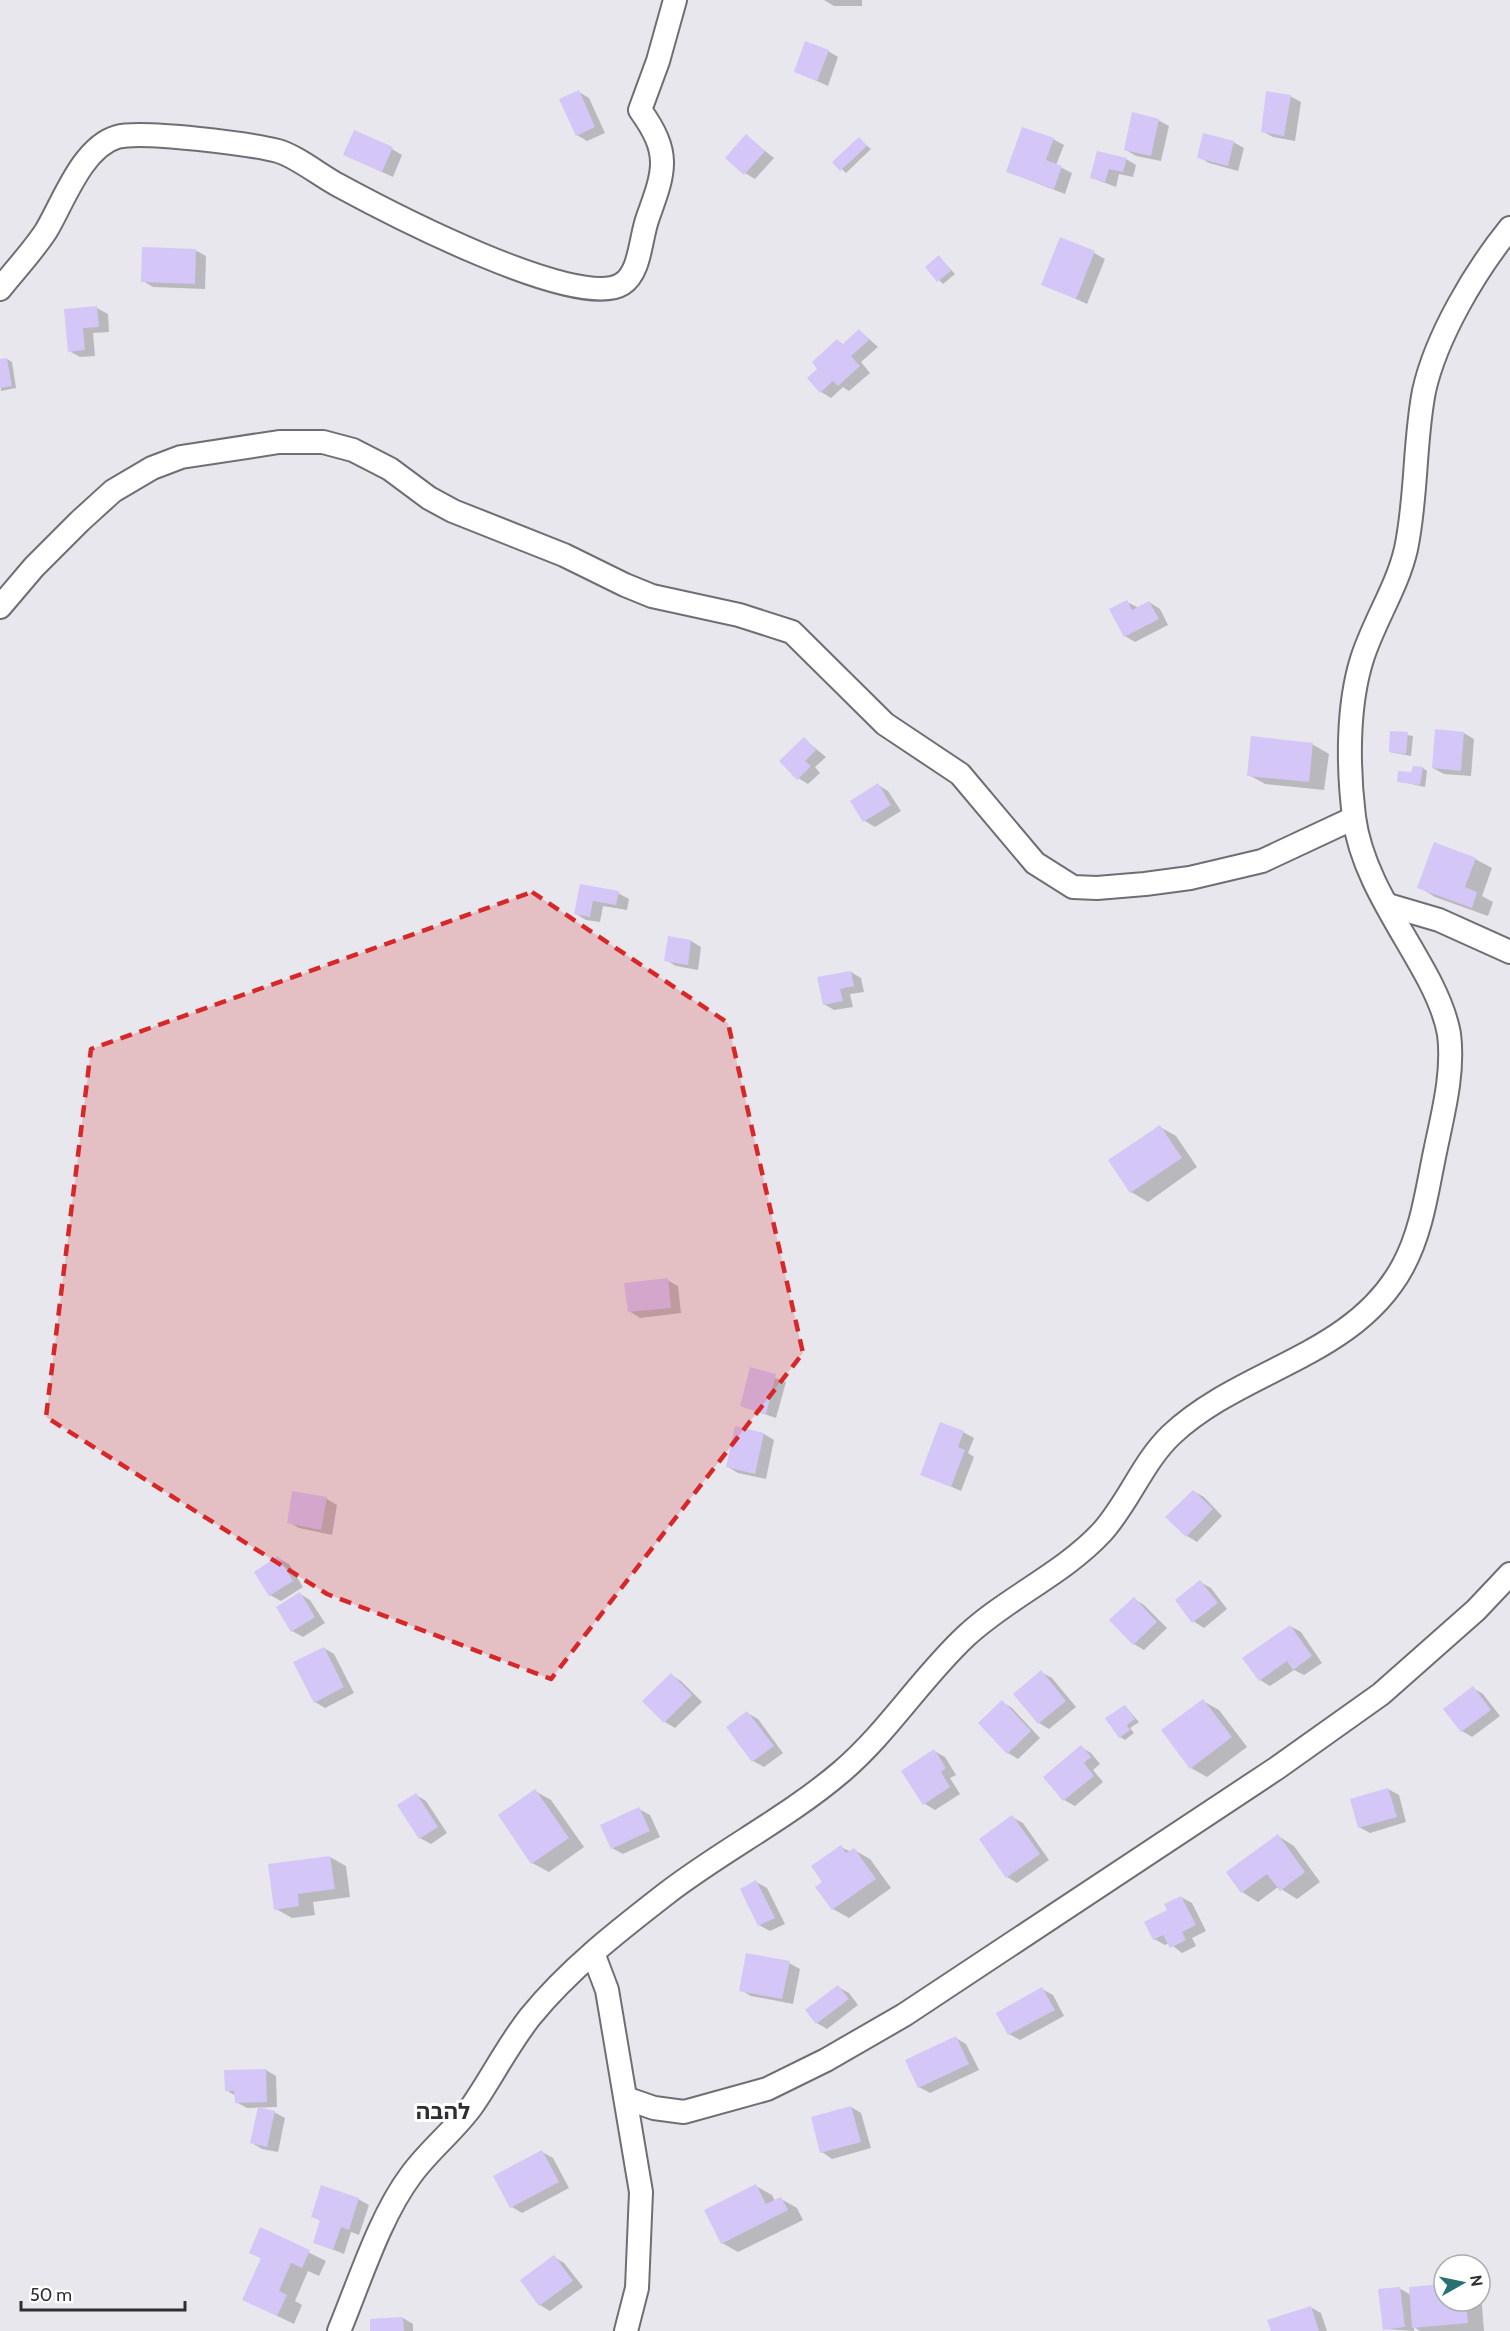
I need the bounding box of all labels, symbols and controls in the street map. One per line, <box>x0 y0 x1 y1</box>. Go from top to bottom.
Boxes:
district label: להבה <box>416 2098 470 2125</box>
north arrow <box>1432 2253 1492 2313</box>
scale bar <box>21 2274 184 2312</box>
text: N <box>1466 2274 1487 2288</box>
text: 50 m <box>30 2284 72 2306</box>

